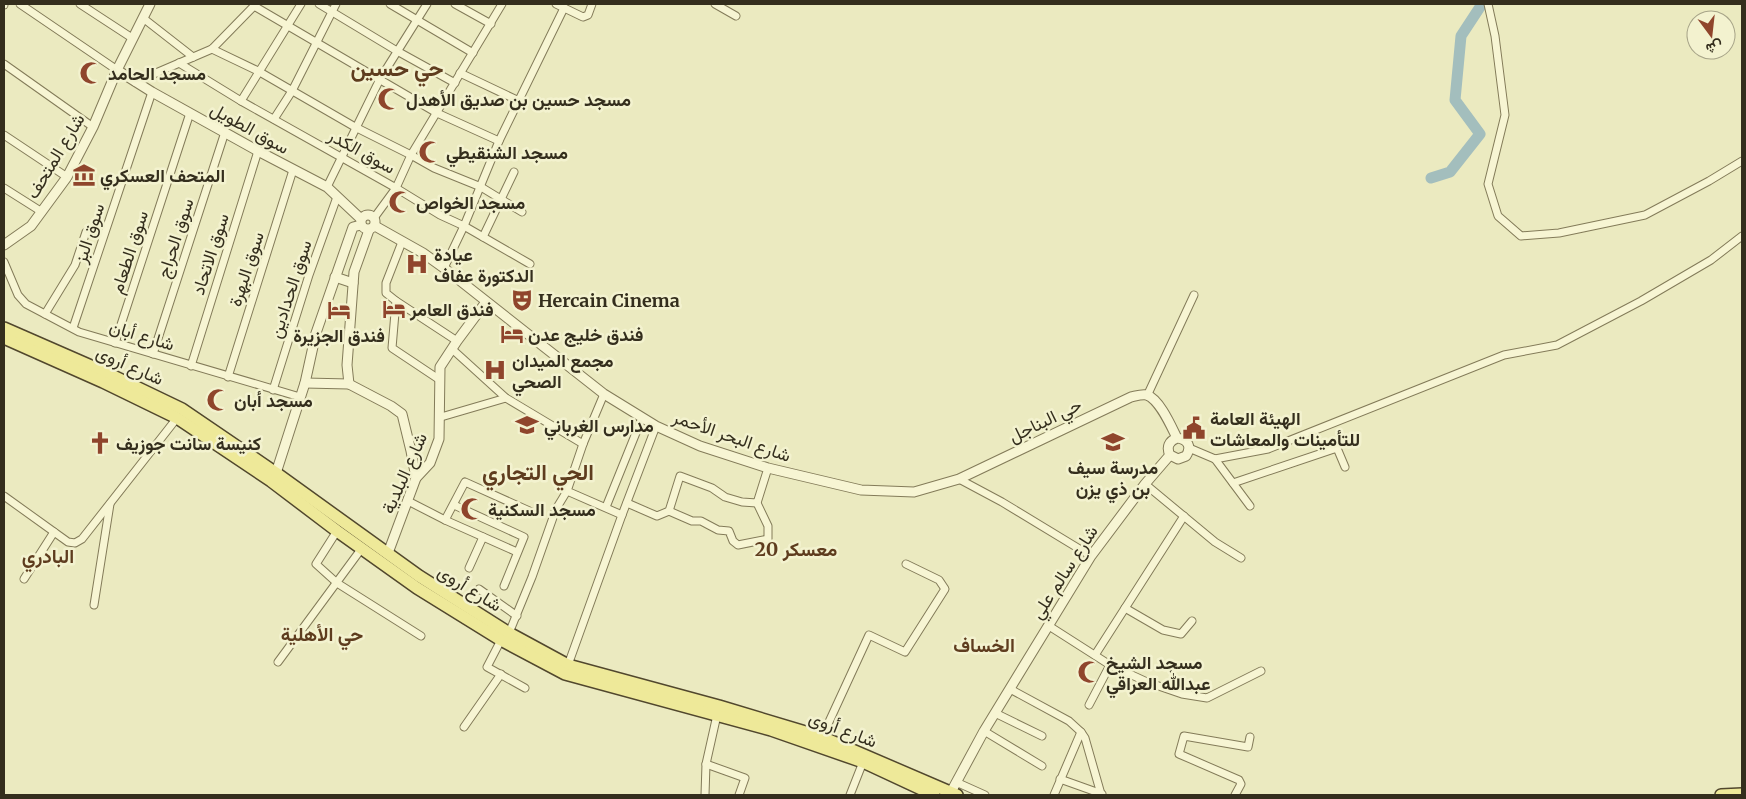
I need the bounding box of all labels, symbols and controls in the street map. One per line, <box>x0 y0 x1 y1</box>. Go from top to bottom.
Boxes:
north arrow <box>1686 10 1736 60</box>
text: ش <box>1704 37 1725 58</box>
district label: حي حسين <box>350 54 444 87</box>
mosque icon: مسجد الحامد <box>78 60 104 86</box>
place label: مسجد الحامد <box>108 62 206 85</box>
mosque icon: مسجد حسين بن صديق الأهدل <box>376 86 402 112</box>
place label: مسجد حسين بن صديق الأهدل <box>406 88 631 111</box>
street label: سوق الطويل <box>206 97 294 159</box>
street label: شارع المتحف <box>21 109 90 203</box>
street label: سوق الكدر <box>324 123 400 179</box>
mosque icon: مسجد الشنقيطي <box>417 139 443 165</box>
place label: مسجد الشنقيطي <box>446 141 568 168</box>
museum icon: المتحف العسكري <box>71 162 97 188</box>
place label: المتحف العسكري <box>100 164 225 191</box>
mosque icon: مسجد الخواص <box>387 189 413 215</box>
place label: مسجد الخواص <box>416 191 525 214</box>
street label: سوق الحراج <box>151 195 200 281</box>
street label: سوق البز <box>68 200 109 267</box>
street label: سوق الطعام <box>105 207 154 297</box>
street label: سوق الاتحاد <box>186 210 234 298</box>
street label: سوق البهرة <box>223 229 269 309</box>
street label: سوق الحدادين <box>263 237 317 341</box>
place label: عيادة الدكتورة عفاف <box>434 243 534 287</box>
hospital icon: عيادة الدكتورة عفاف <box>404 251 430 277</box>
theatre icon: Hercain Cinema <box>509 287 535 313</box>
place label: Hercain Cinema <box>538 289 680 312</box>
hotel icon: فندق العامر <box>381 296 407 322</box>
hotel icon: فندق الجزيرة <box>326 297 352 323</box>
place label: فندق العامر <box>409 298 494 321</box>
street label: شارع أبان <box>106 314 177 357</box>
hotel icon: فندق خليج عدن <box>499 321 525 347</box>
place label: فندق خليج عدن <box>528 323 643 347</box>
place label: فندق الجزيرة <box>293 324 385 347</box>
street label: شارع أروى <box>92 340 167 391</box>
place label: مجمع الميدان الصحي <box>512 349 614 397</box>
hospital icon: مجمع الميدان الصحي <box>482 357 508 383</box>
mosque icon: مسجد أبان <box>205 387 231 413</box>
place label: مسجد أبان <box>234 389 313 412</box>
street label: حي البناجل <box>1005 392 1087 451</box>
street label: شارع البحر الأحمر <box>669 405 794 468</box>
place label: الهيئة العامة للتأمينات والمعاشات <box>1210 407 1360 451</box>
school or university icon: مدارس الغرباني <box>514 412 540 438</box>
place label: مدارس الغرباني <box>544 414 654 441</box>
public building icon: الهيئة العامة للتأمينات والمعاشات <box>1181 415 1207 441</box>
street label: شارع البلدية <box>376 429 433 518</box>
school or university icon: مدرسة سيف بن ذي يزن <box>1100 429 1126 455</box>
church icon: كنيسة سانت جوزيف <box>87 430 113 456</box>
place label: كنيسة سانت جوزيف <box>116 432 261 455</box>
place label: مدرسة سيف بن ذي يزن <box>1068 456 1159 504</box>
district label: الحي التجاري <box>482 458 594 491</box>
mosque icon: مسجد السكنية <box>459 496 485 522</box>
place label: مسجد السكنية <box>488 498 596 521</box>
street label: شارع سالم علي <box>1025 521 1106 625</box>
district label: معسكر 20 <box>755 537 837 562</box>
district label: البادري <box>22 544 74 573</box>
street label: شارع أروى <box>433 559 506 617</box>
district label: حي الأهلية <box>281 622 363 651</box>
district label: الخساف <box>953 633 1015 657</box>
place label: مسجد الشيخ عبدالله العراقي <box>1106 651 1211 699</box>
mosque icon: مسجد الشيخ عبدالله العراقي <box>1076 659 1102 685</box>
street label: شارع أروى <box>805 705 880 753</box>

